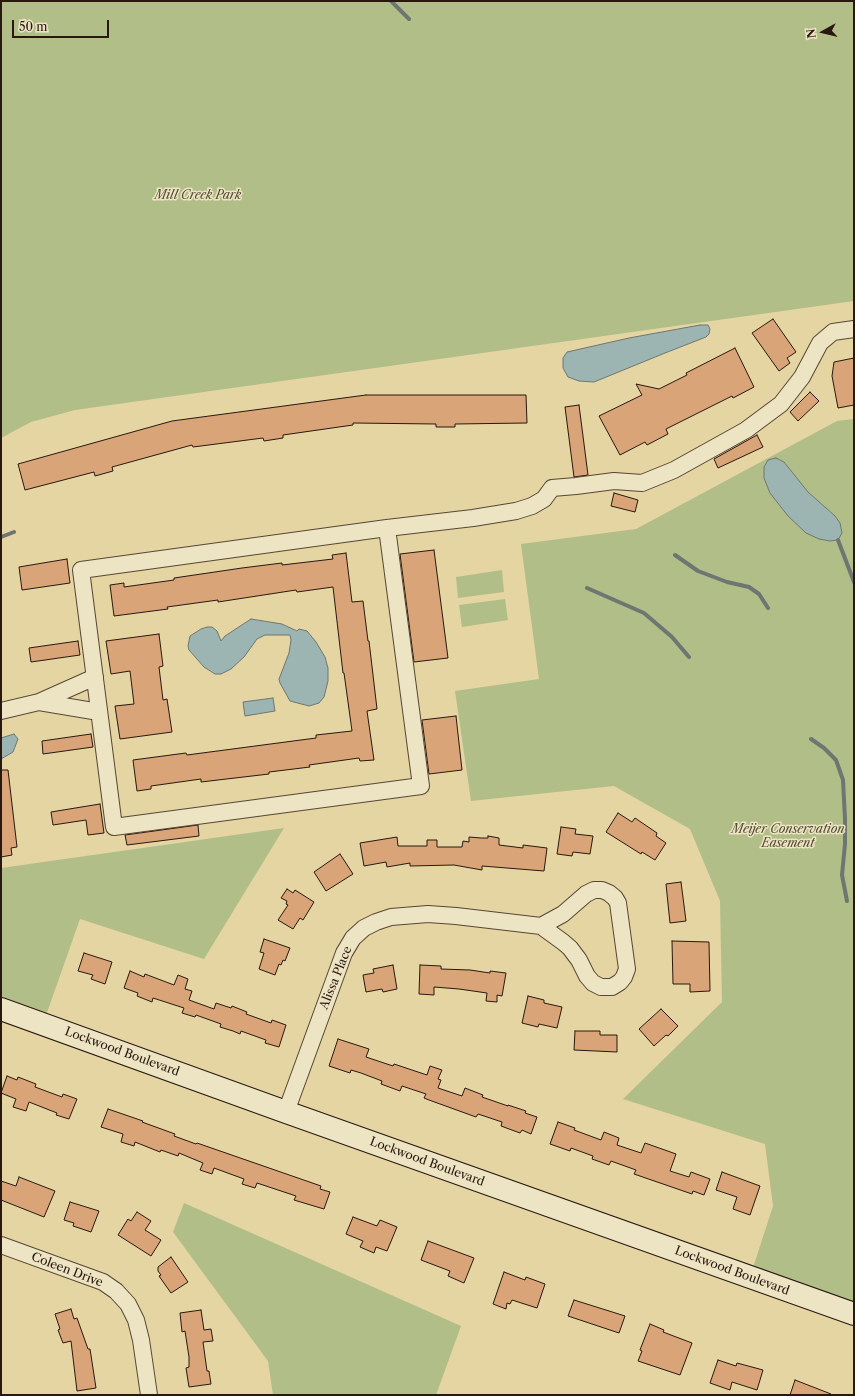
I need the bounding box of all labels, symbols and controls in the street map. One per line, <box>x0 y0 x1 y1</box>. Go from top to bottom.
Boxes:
scale bar <box>14 12 111 38</box>
north arrow <box>803 12 843 52</box>
text: 50 m <box>19 19 48 34</box>
text: N <box>804 28 819 39</box>
park label: Mill Creek Park <box>155 189 241 203</box>
park label: Meijer Conservation Easement <box>731 823 845 851</box>
street label: Alissa Place <box>317 944 355 1012</box>
street label: Lockwood Boulevard <box>63 1025 181 1079</box>
street label: Lockwood Boulevard <box>368 1135 486 1189</box>
street label: Lockwood Boulevard <box>673 1244 791 1298</box>
street label: Coleen Drive <box>29 1250 105 1290</box>

